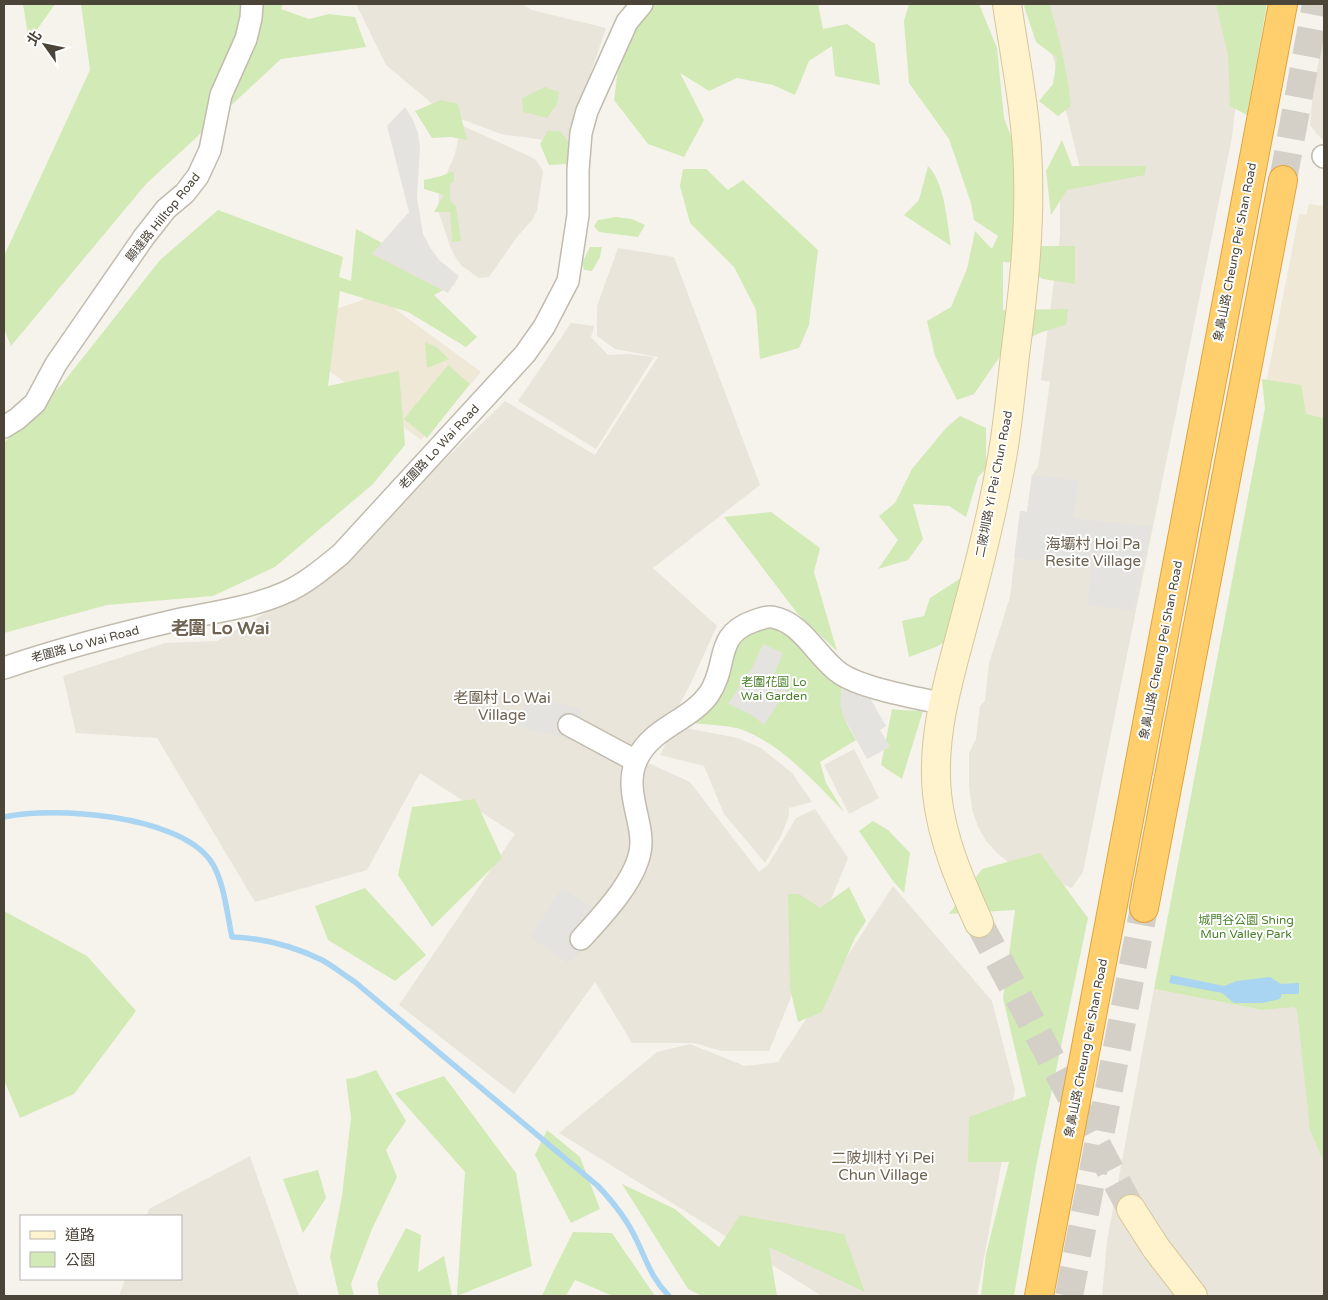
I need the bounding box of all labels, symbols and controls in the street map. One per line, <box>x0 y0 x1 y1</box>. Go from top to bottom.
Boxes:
north arrow <box>20 20 70 70</box>
text: 北 <box>24 28 45 49</box>
street label: 象鼻山路 Cheung Pei Shan Road <box>1211 162 1259 342</box>
street label: 顯達路 Hilltop Road <box>123 170 203 264</box>
street label: 老圍路 Lo Wai Road <box>396 402 482 492</box>
street label: 二陂圳路 Yi Pei Chun Road <box>973 409 1015 559</box>
district label: 海壩村 Hoi Pa Resite Village <box>1045 535 1141 570</box>
street label: 象鼻山路 Cheung Pei Shan Road <box>1137 560 1185 740</box>
district label: 老圍 Lo Wai <box>171 617 269 639</box>
street label: 老圍路 Lo Wai Road <box>30 623 140 665</box>
park label: 老圍花園 Lo Wai Garden <box>741 675 807 703</box>
district label: 老圍村 Lo Wai Village <box>453 689 551 724</box>
park label: 城門谷公園 Shing Mun Valley Park <box>1198 913 1294 941</box>
street label: 象鼻山路 Cheung Pei Shan Road <box>1062 958 1110 1138</box>
district label: 二陂圳村 Yi Pei Chun Village <box>831 1149 935 1184</box>
legend <box>20 1215 182 1280</box>
text: 道路 <box>65 1226 95 1244</box>
text: 公園 <box>65 1251 95 1269</box>

